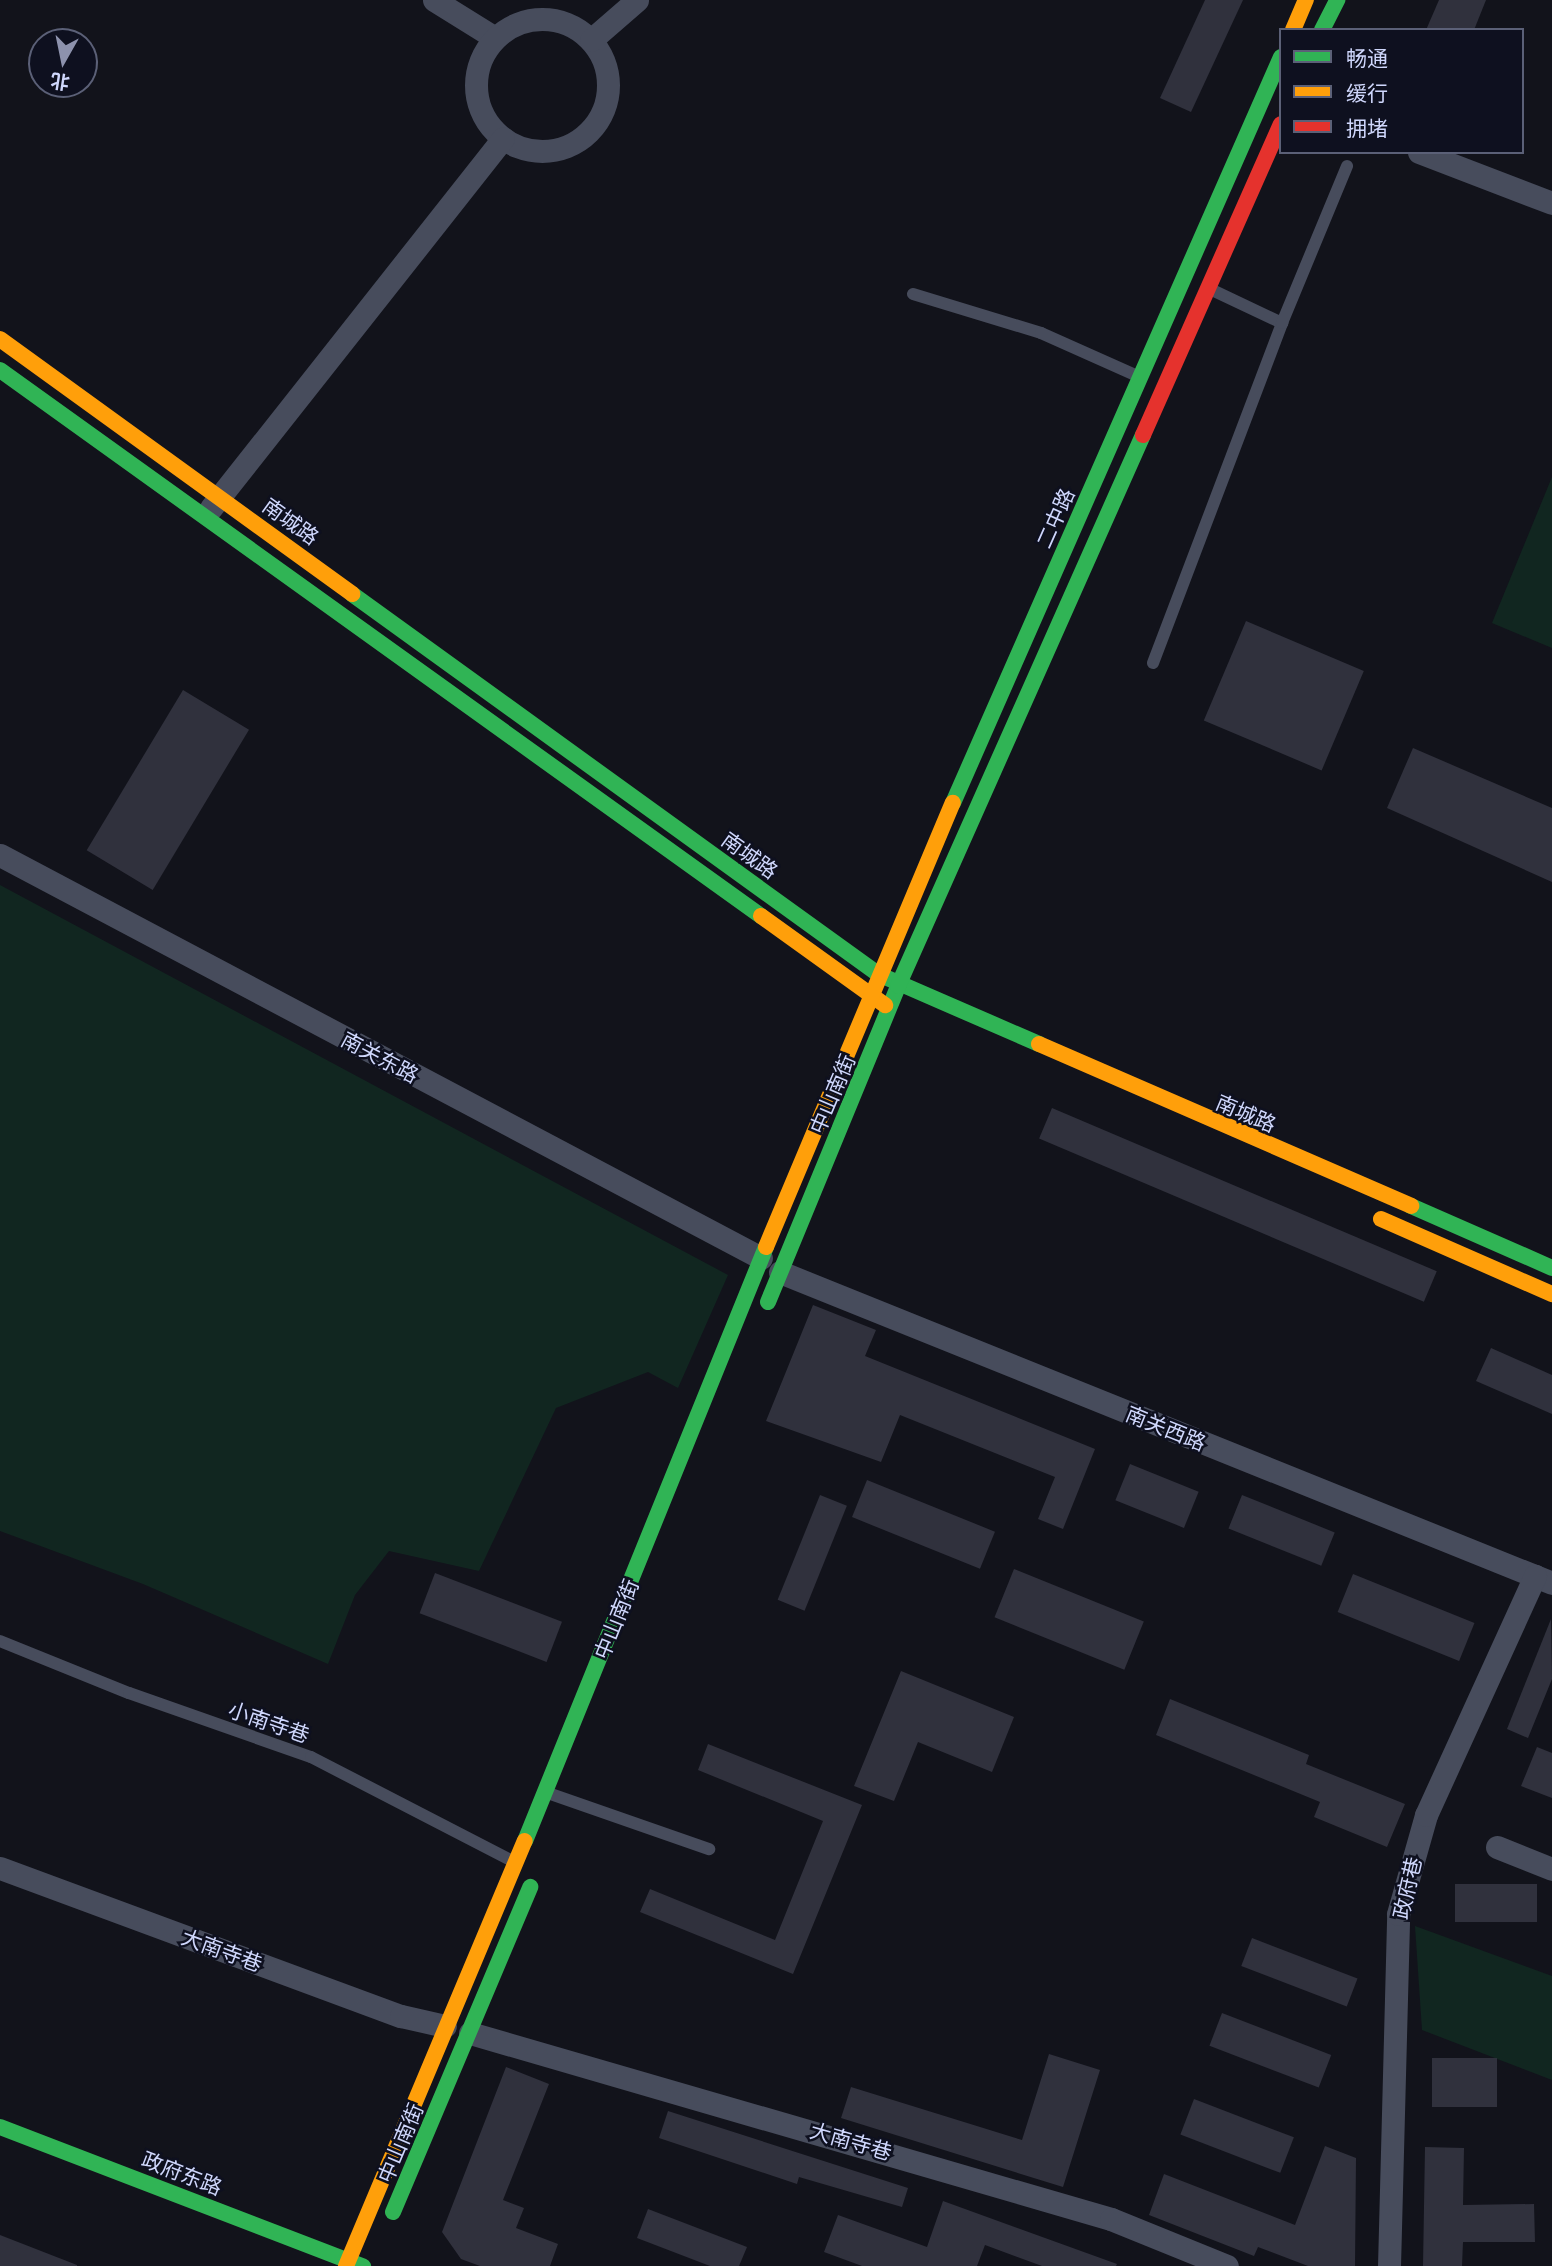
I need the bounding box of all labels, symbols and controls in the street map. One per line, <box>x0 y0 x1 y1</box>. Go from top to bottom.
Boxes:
north arrow <box>28 28 98 98</box>
legend <box>1279 28 1524 154</box>
text: 畅通 <box>1346 45 1388 71</box>
text: 北 <box>49 68 71 95</box>
text: 缓行 <box>1346 80 1388 106</box>
text: 拥堵 <box>1346 115 1388 141</box>
street label: 二中路 <box>1031 484 1079 552</box>
street label: 南城路 <box>258 492 324 550</box>
street label: 南城路 <box>717 826 783 884</box>
street label: 南关东路 <box>337 1026 423 1088</box>
street label: 中山南街 <box>804 1050 860 1138</box>
street label: 南城路 <box>1212 1089 1280 1137</box>
street label: 南关西路 <box>1122 1401 1210 1455</box>
street label: 中山南街 <box>589 1575 643 1663</box>
street label: 小南寺巷 <box>225 1696 313 1748</box>
street label: 政府巷 <box>1388 1854 1426 1922</box>
street label: 大南寺巷 <box>178 1924 266 1976</box>
street label: 中山南街 <box>372 2099 428 2187</box>
street label: 大南寺巷 <box>807 2117 895 2165</box>
street label: 政府东路 <box>138 2146 226 2200</box>

